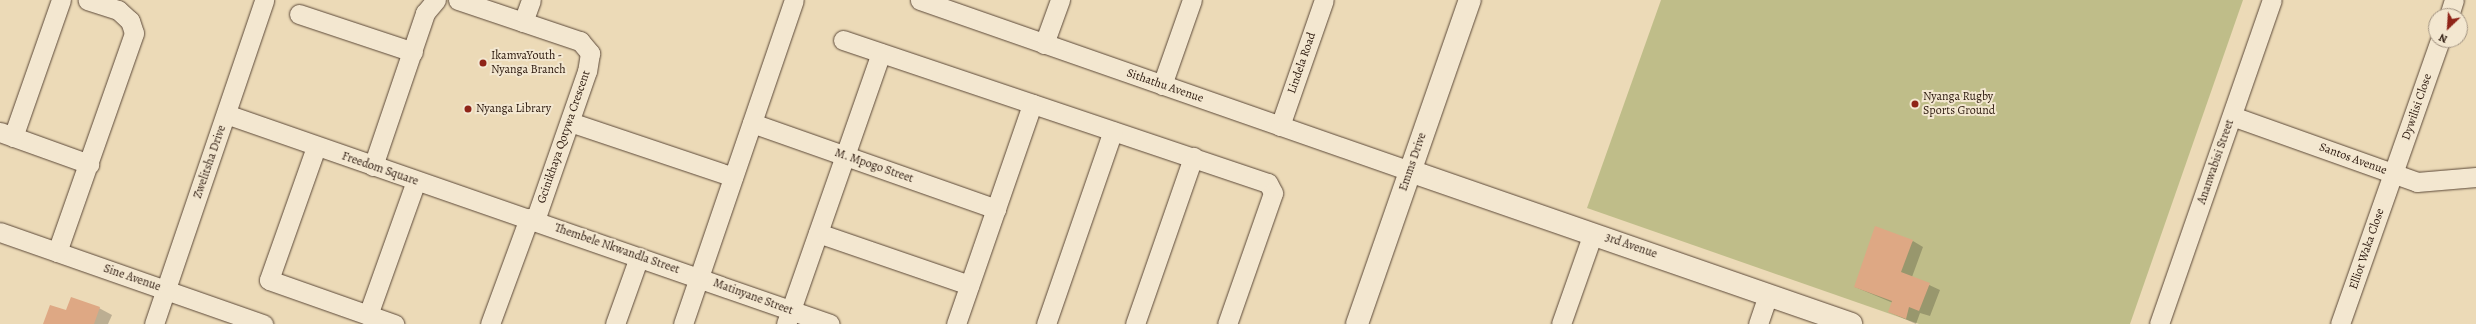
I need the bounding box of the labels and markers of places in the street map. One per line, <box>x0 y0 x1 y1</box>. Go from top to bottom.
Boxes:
place label: IkamvaYouth - Nyanga Branch <box>491 49 566 77</box>
marker: IkamvaYouth - Nyanga Branch <box>478 58 488 68</box>
place label: Nyanga Rugby Sports Ground <box>1923 90 1995 118</box>
marker: Nyanga Rugby Sports Ground <box>1910 99 1920 109</box>
place label: Nyanga Library <box>476 102 551 116</box>
marker: Nyanga Library <box>463 104 473 114</box>

